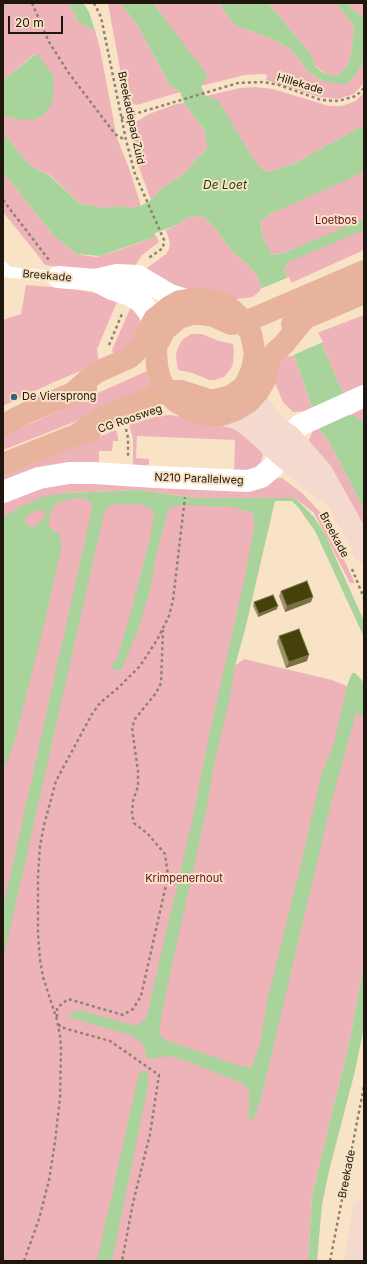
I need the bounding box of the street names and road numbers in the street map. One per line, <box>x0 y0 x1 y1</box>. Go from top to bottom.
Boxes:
street label: Breekadepad Zuid <box>115 70 147 166</box>
street label: Hillekade <box>275 71 325 97</box>
street label: Breekade <box>22 267 72 285</box>
street label: CG Roosweg <box>96 402 164 436</box>
street label: N210 Parallelweg <box>154 471 244 487</box>
street label: Breekade <box>317 510 351 560</box>
street label: Breekade <box>336 1149 358 1199</box>

